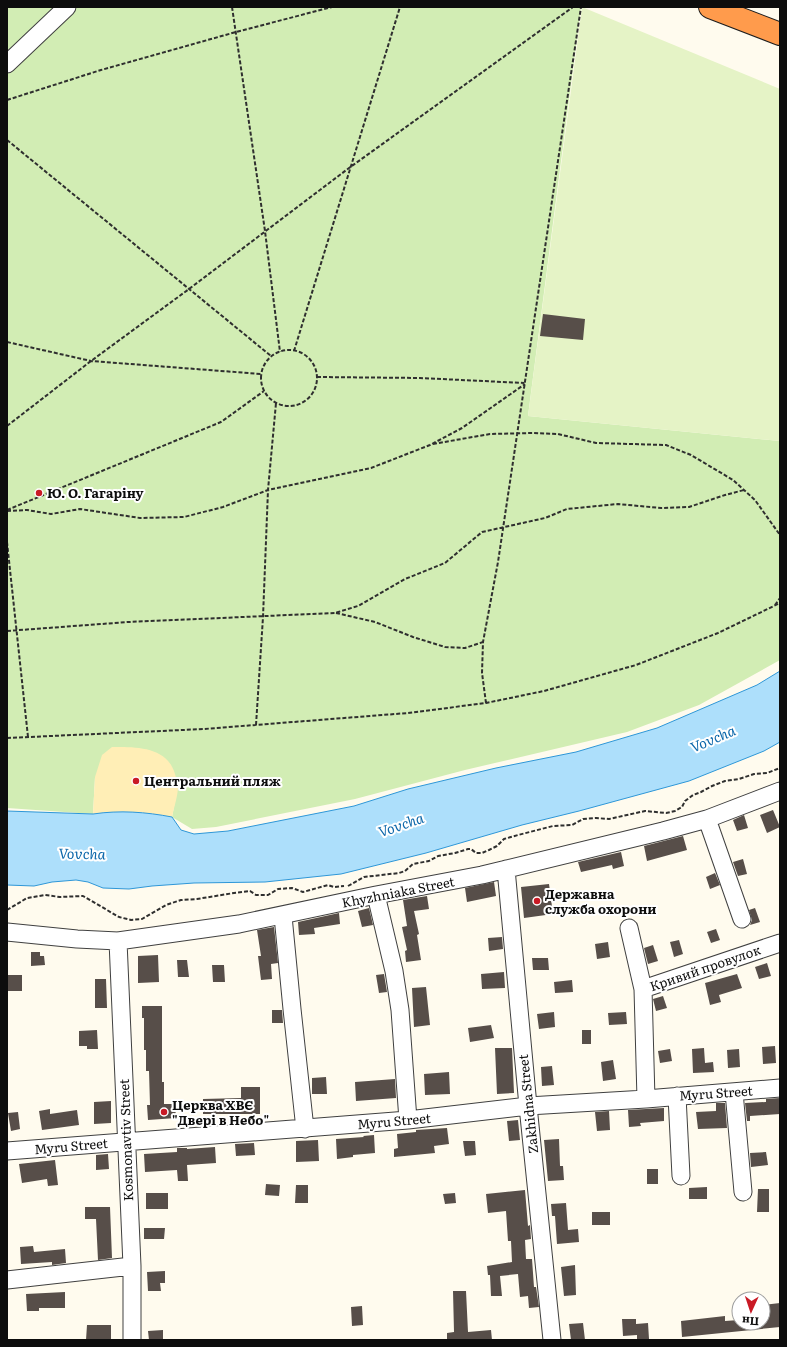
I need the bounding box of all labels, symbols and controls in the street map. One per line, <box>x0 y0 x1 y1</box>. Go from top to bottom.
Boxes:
place label: Ю. О. Гагаріну <box>47 483 144 502</box>
marker: Ю. О. Гагаріну <box>34 488 44 498</box>
water label: Vovcha <box>687 720 738 756</box>
place label: Центральний пляж <box>144 771 281 790</box>
marker: Центральний пляж <box>131 776 141 786</box>
water label: Vovcha <box>375 807 426 841</box>
water label: Vovcha <box>58 843 106 863</box>
street label: Khyzhniaka Street <box>340 871 457 912</box>
place label: Державна служба охорони <box>545 884 657 918</box>
marker: Державна служба охорони <box>532 896 542 906</box>
street label: Кривий провулок <box>647 940 763 995</box>
street label: Zakhidna Street <box>513 1053 542 1155</box>
street label: Kosmonavtiv Street <box>114 1078 137 1201</box>
street label: Myru Street <box>679 1080 754 1105</box>
place label: Церква ХВЄ "Двері в Небо" <box>172 1095 269 1129</box>
marker: Церква ХВЄ "Двері в Небо" <box>159 1107 169 1117</box>
street label: Myru Street <box>356 1108 432 1133</box>
street label: Myru Street <box>33 1133 109 1158</box>
north arrow <box>731 1291 771 1331</box>
text: Пн <box>741 1314 759 1330</box>

